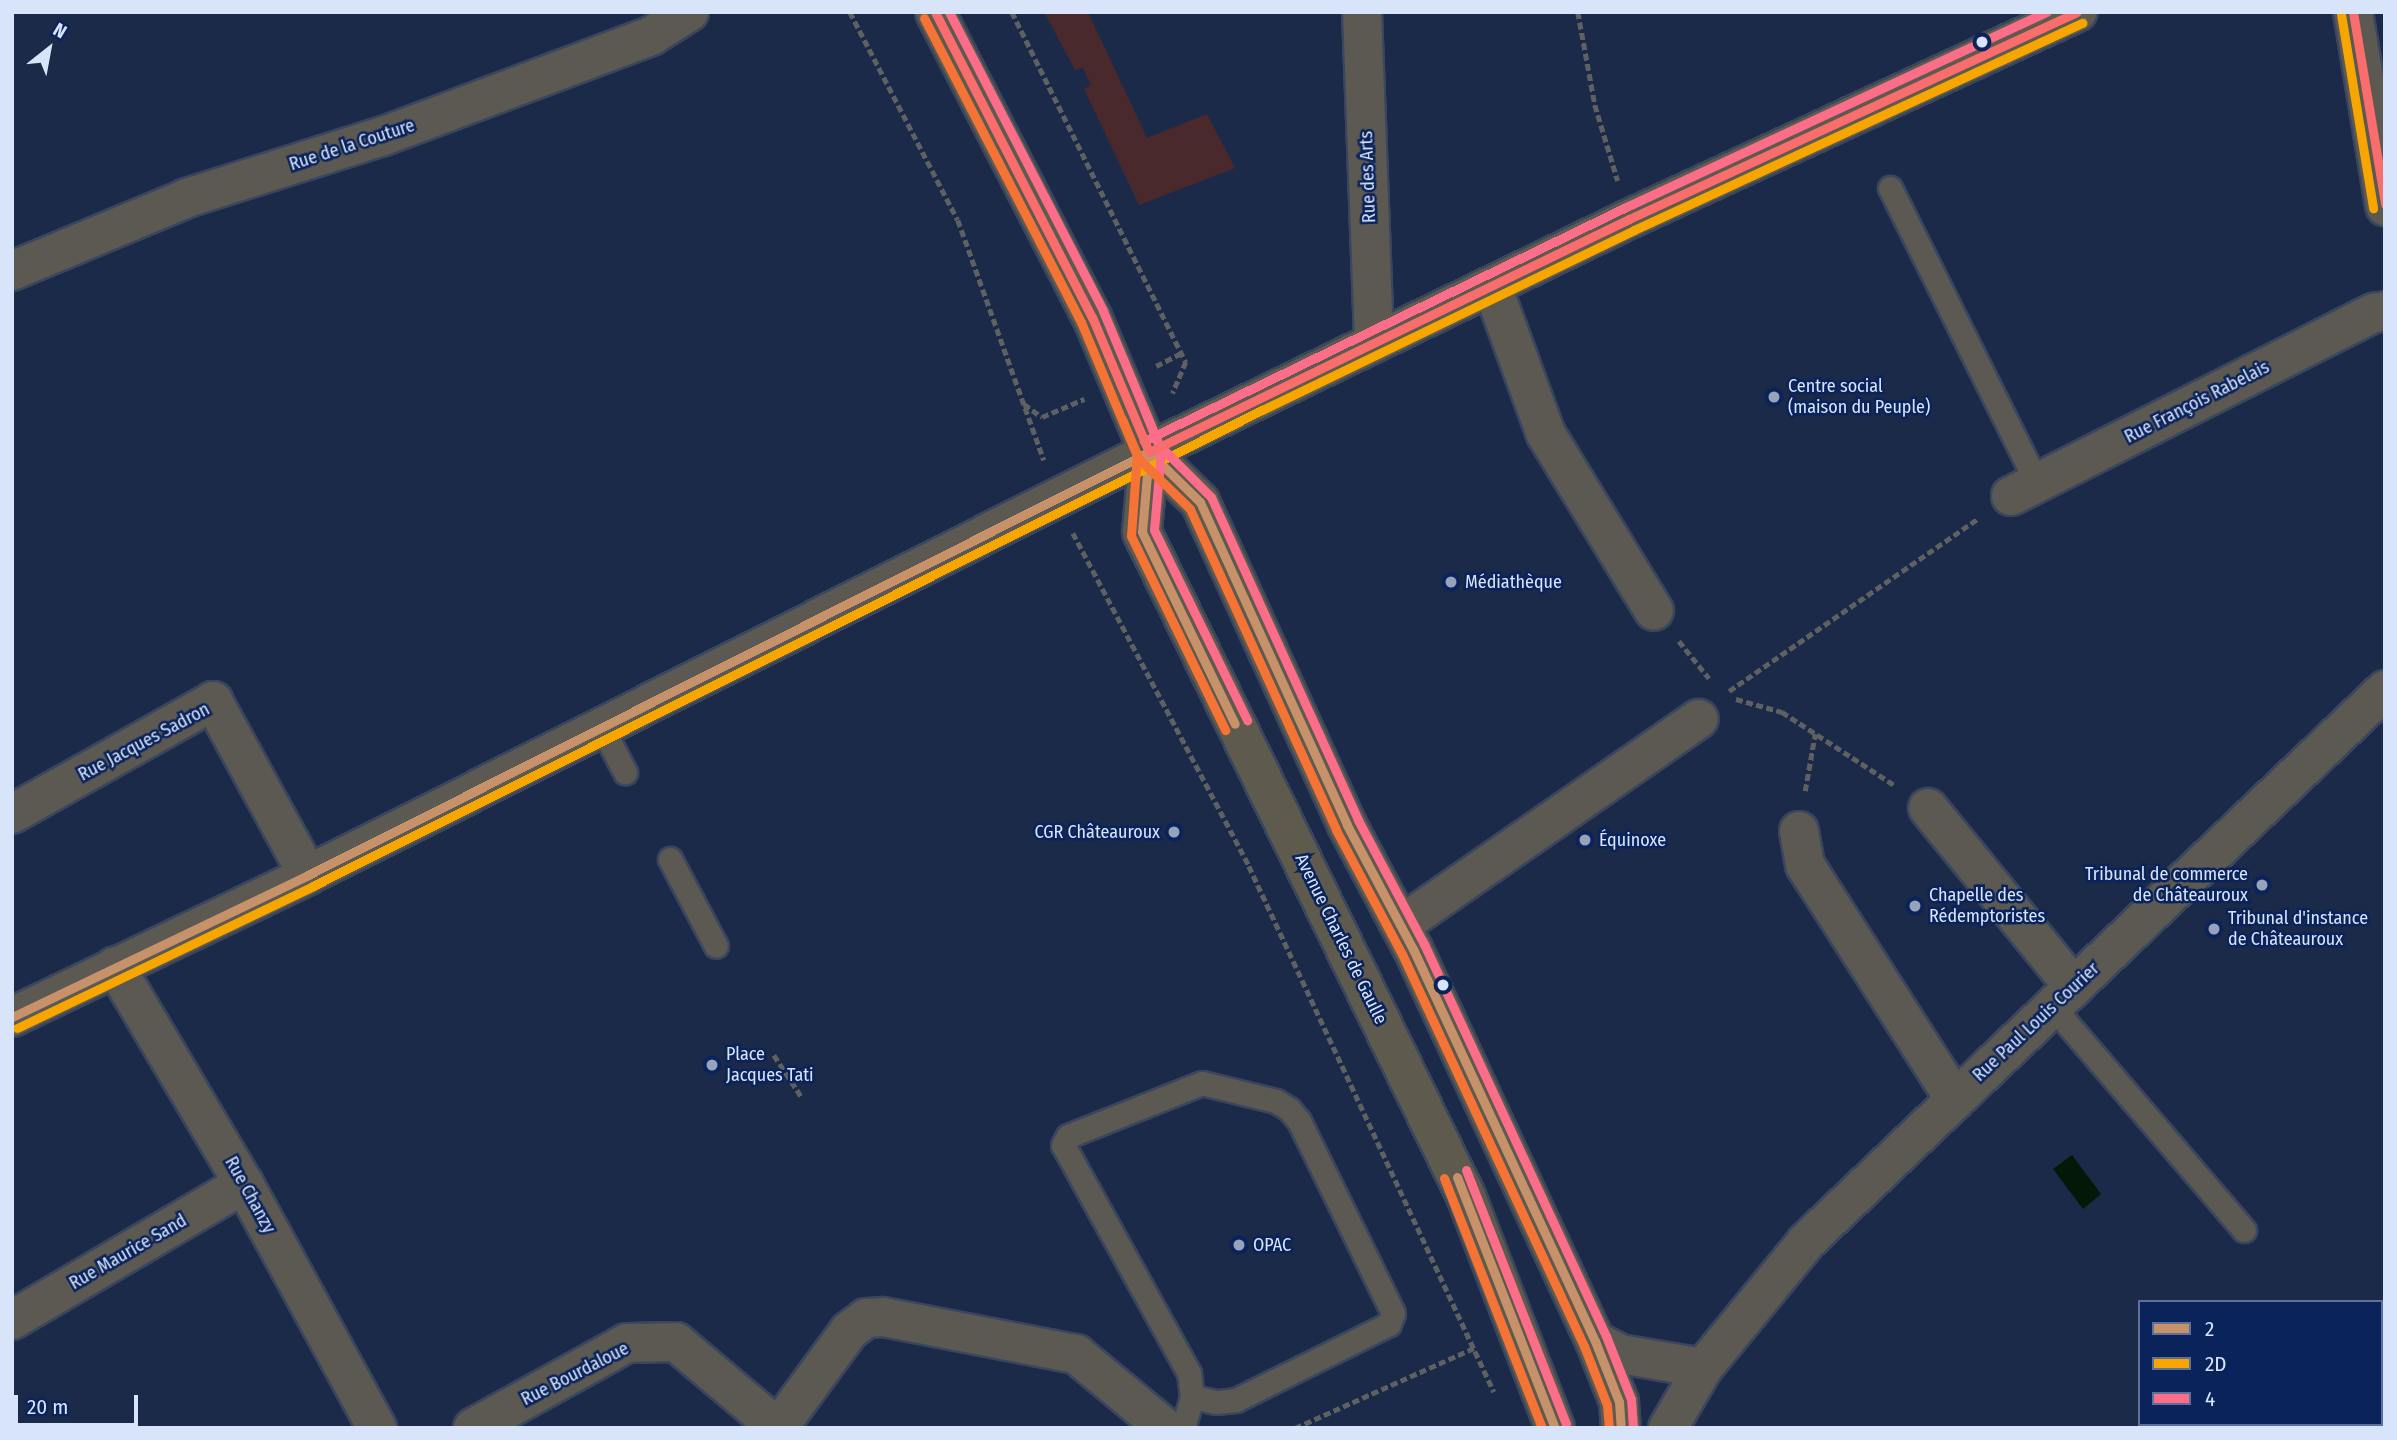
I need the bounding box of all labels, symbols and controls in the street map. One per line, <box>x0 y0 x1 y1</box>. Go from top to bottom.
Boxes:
north arrow <box>14 14 84 84</box>
text: N <box>49 18 71 43</box>
unlabelled marker <box>1975 35 1989 49</box>
street label: Rue de la Couture <box>287 115 417 175</box>
street label: Rue des Arts <box>1356 131 1380 223</box>
street label: Rue François Rabelais <box>2121 356 2273 448</box>
place label: Centre social (maison du Peuple) <box>1788 376 1930 418</box>
marker: Centre social (maison du Peuple) <box>1766 389 1782 405</box>
place label: Médiathèque <box>1465 571 1562 593</box>
marker: Médiathèque <box>1443 574 1459 590</box>
street label: Rue Jacques Sadron <box>75 698 213 786</box>
place label: CGR Châteauroux <box>1034 821 1160 843</box>
marker: CGR Châteauroux <box>1166 824 1182 840</box>
place label: Équinoxe <box>1599 829 1666 851</box>
marker: Équinoxe <box>1577 832 1593 848</box>
street label: Avenue Charles de Gaulle <box>1290 850 1392 1028</box>
place label: Tribunal de commerce de Châteauroux <box>2085 864 2248 906</box>
marker: Tribunal de commerce de Châteauroux <box>2254 877 2270 893</box>
place label: Chapelle des Rédemptoristes <box>1929 885 2045 928</box>
marker: Chapelle des Rédemptoristes <box>1907 898 1923 914</box>
place label: Tribunal d'instance de Châteauroux <box>2228 908 2368 950</box>
marker: Tribunal d'instance de Châteauroux <box>2206 921 2222 937</box>
street label: Rue Paul Louis Courier <box>1968 958 2104 1086</box>
unlabelled marker <box>1436 978 1450 992</box>
place label: Place Jacques Tati <box>726 1044 814 1086</box>
marker: Place Jacques Tati <box>704 1057 720 1073</box>
street label: Rue Chanzy <box>220 1153 280 1237</box>
street label: Rue Maurice Sand <box>66 1210 190 1294</box>
place label: OPAC <box>1253 1234 1291 1256</box>
marker: OPAC <box>1231 1237 1247 1253</box>
legend <box>2138 1300 2383 1426</box>
text: 2 <box>2205 1316 2214 1342</box>
street label: Rue Bourdaloue <box>518 1338 632 1410</box>
text: 2D <box>2205 1351 2226 1377</box>
scale bar <box>18 1380 142 1424</box>
text: 4 <box>2205 1386 2215 1412</box>
text: 20 m <box>27 1394 68 1420</box>

